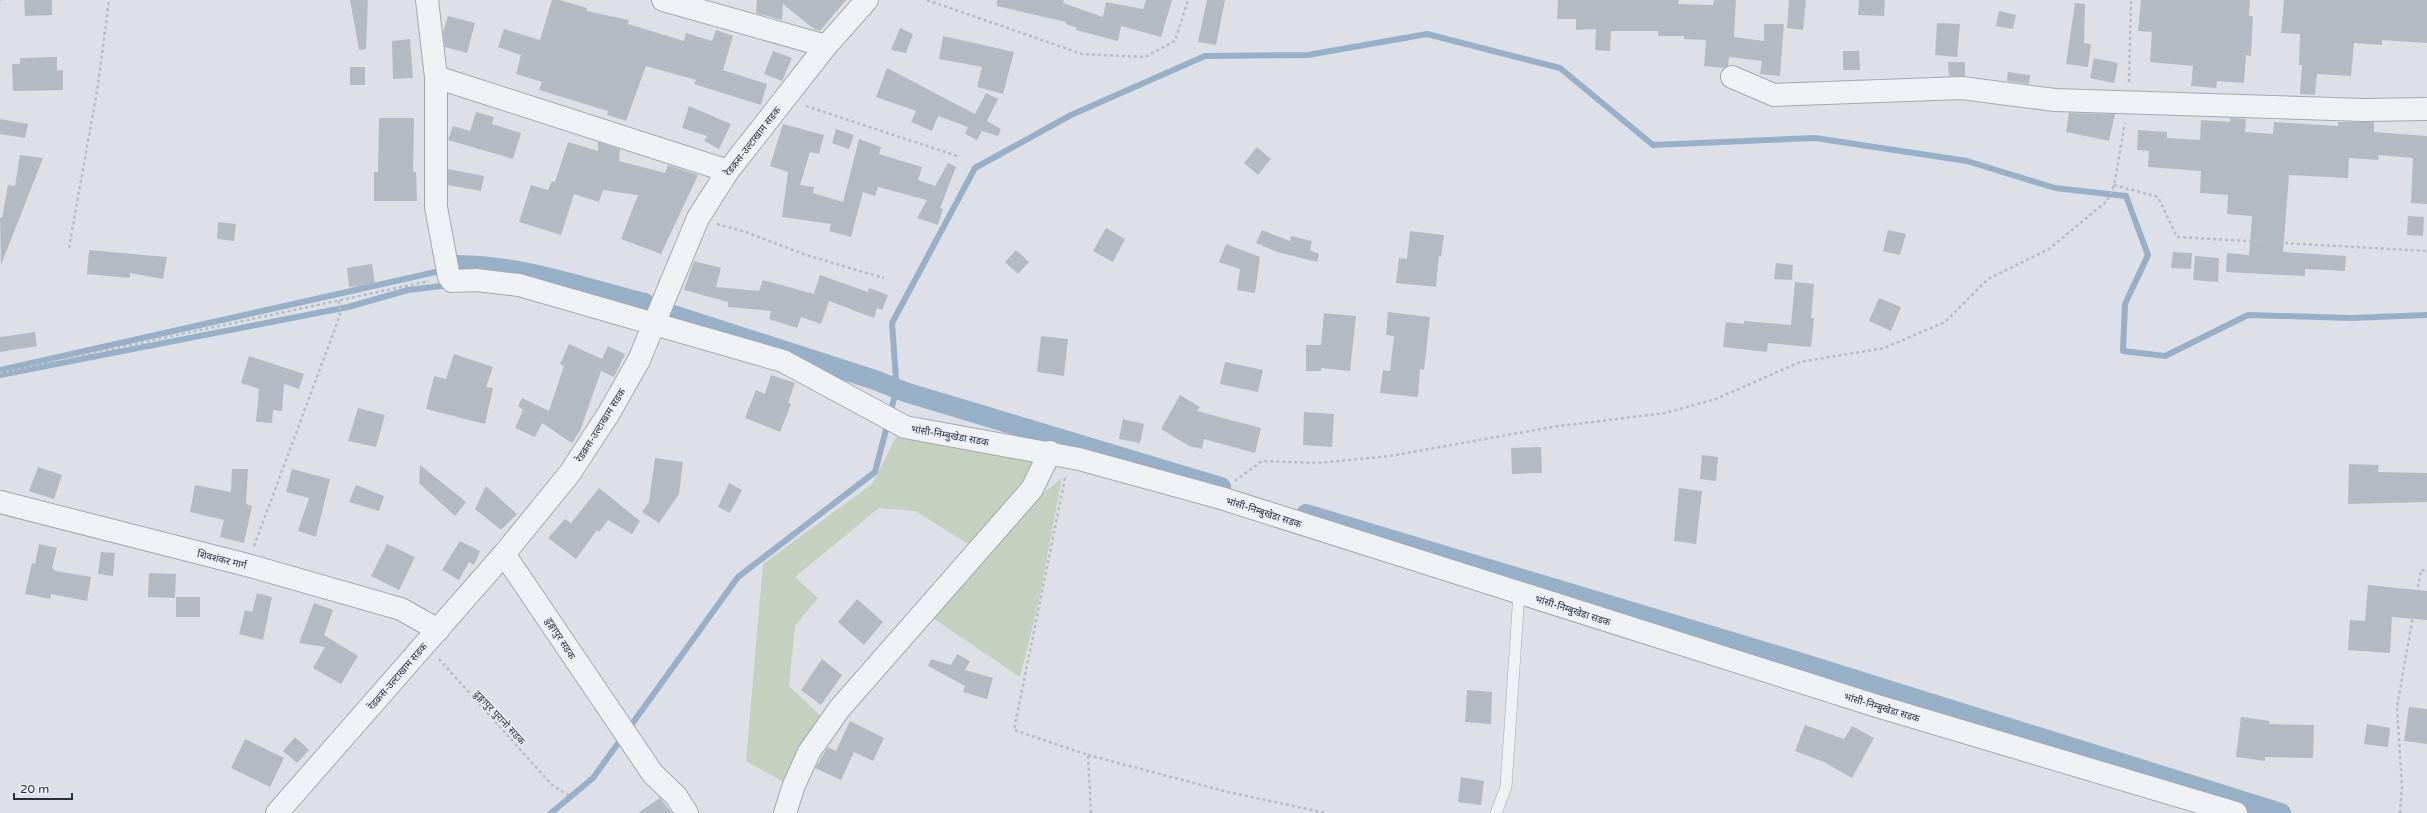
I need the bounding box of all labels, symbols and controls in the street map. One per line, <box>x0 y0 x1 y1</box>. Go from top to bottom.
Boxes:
street label: रेडक्रस-उल्टाखाम सडक <box>721 104 784 179</box>
street label: रेडक्रस-उल्टाखाम सडक <box>573 386 629 465</box>
street label: भांसी-निम्बुखेडा सडक <box>910 423 990 449</box>
street label: भांसी-निम्बुखेडा सडक <box>1224 495 1303 531</box>
street label: शिवशंकर मार्ग <box>196 548 249 572</box>
street label: भांसी-निम्बुखेडा सडक <box>1533 593 1612 629</box>
street label: ढुङ्गापुर सडक <box>543 615 578 662</box>
street label: रेडक्रस-उल्टाखाम सडक <box>365 641 430 713</box>
street label: ढुङ्गापुर पुरानो सडक <box>471 688 528 748</box>
street label: भांसी-निम्बुखेडा सडक <box>1842 691 1921 725</box>
scale bar <box>14 775 72 801</box>
text: 20 m <box>20 782 49 796</box>

